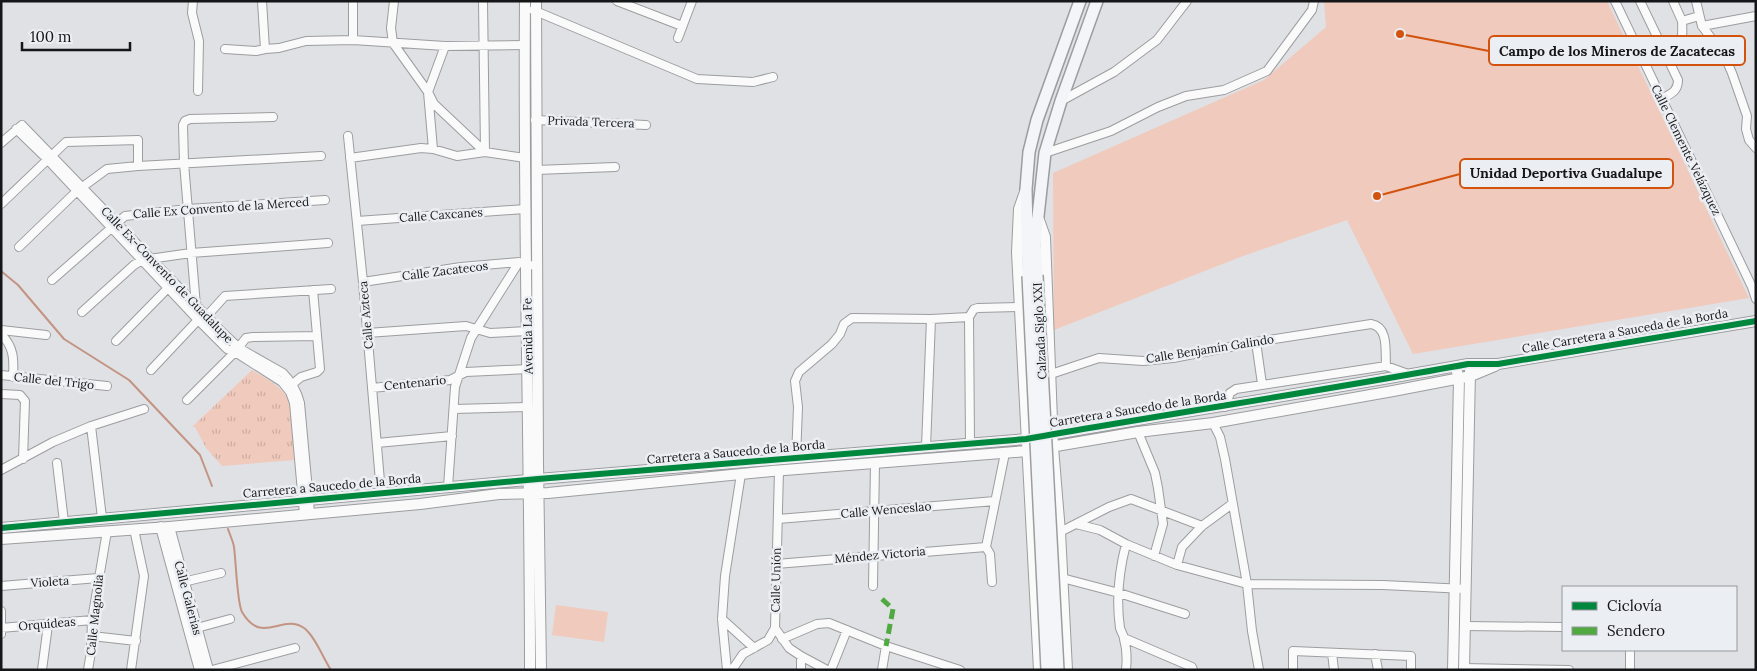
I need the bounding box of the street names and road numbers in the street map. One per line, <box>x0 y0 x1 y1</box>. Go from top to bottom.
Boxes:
street label: Calle Clemente Velázquez <box>1648 82 1725 218</box>
street label: Privada Tercera <box>547 112 635 131</box>
street label: Calle Ex Convento de la Merced <box>132 194 310 221</box>
street label: Calle Ex-Convento de Guadalupe <box>98 203 237 346</box>
street label: Calle Caxcanes <box>399 204 484 225</box>
street label: Calle Zacatecos <box>401 258 489 283</box>
street label: Calle Azteca <box>355 280 376 350</box>
street label: Calzada Siglo XXI <box>1029 282 1050 380</box>
street label: Avenida La Fe <box>519 297 536 375</box>
street label: Calle Carretera a Sauceda de la Borda <box>1521 305 1729 356</box>
street label: Calle Benjamín Galindo <box>1145 331 1275 366</box>
street label: Calle del Trigo <box>13 369 95 392</box>
street label: Centenario <box>383 372 447 393</box>
street label: Carretera a Saucedo de la Borda <box>1048 387 1227 430</box>
street label: Carretera a Saucedo de la Borda <box>646 436 826 467</box>
street label: Carretera a Saucedo de la Borda <box>242 470 422 501</box>
street label: Calle Wenceslao <box>840 498 932 521</box>
street label: Méndez Victoria <box>834 543 926 566</box>
street label: Calle Unión <box>767 547 784 613</box>
street label: Calle Galerias <box>171 559 206 637</box>
street label: Violeta <box>29 573 70 590</box>
street label: Calle Magnolia <box>83 574 106 656</box>
street label: Orquídeas <box>18 613 77 633</box>

